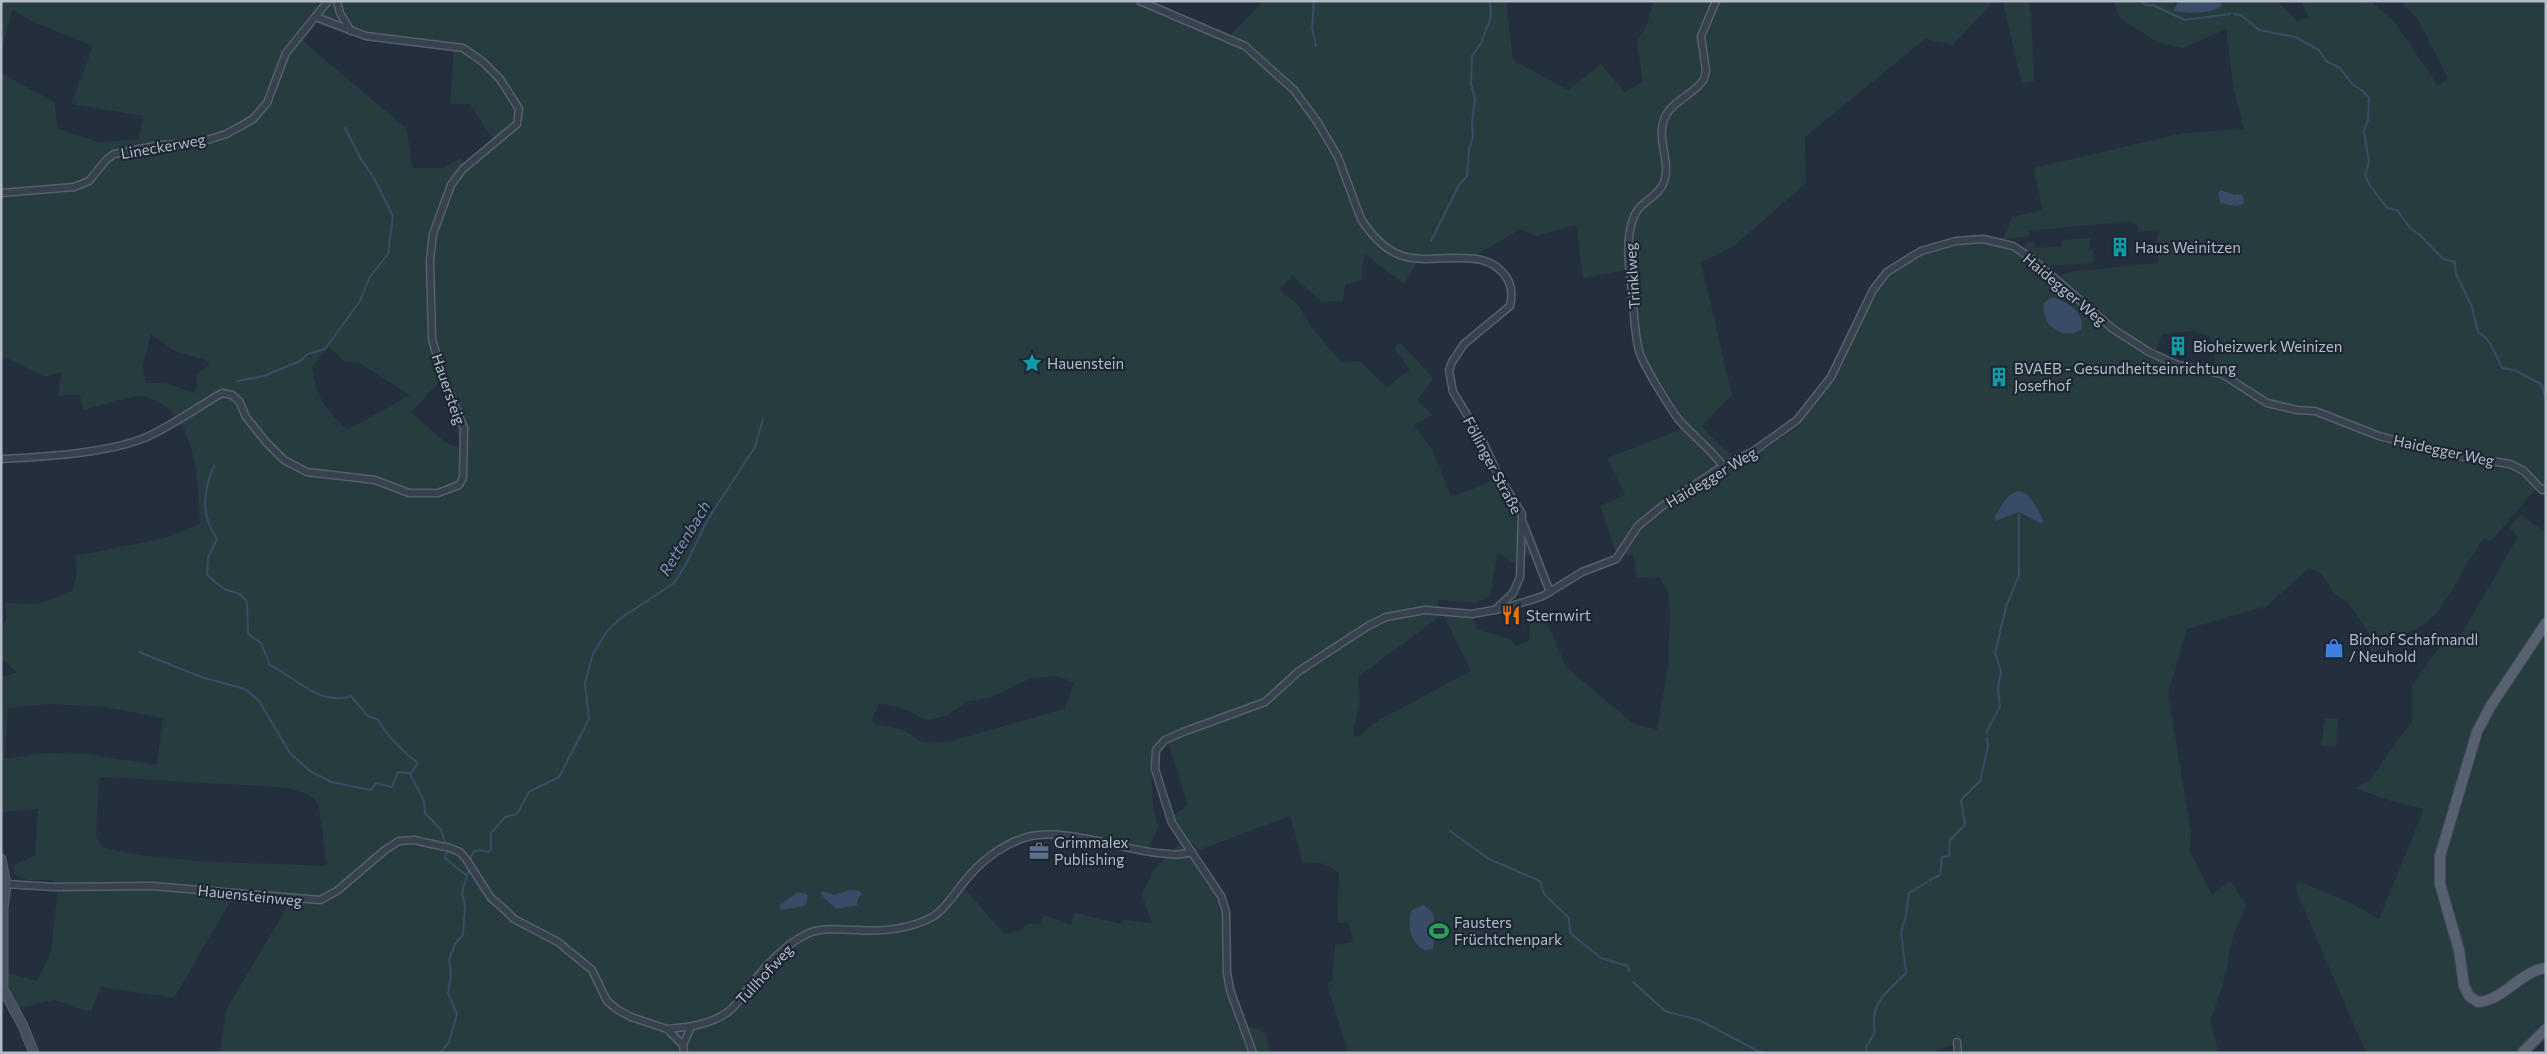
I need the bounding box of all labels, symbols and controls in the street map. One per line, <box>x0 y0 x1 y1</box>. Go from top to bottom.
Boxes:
street label: Lineckerweg <box>119 130 207 162</box>
building icon: Haus Weinitzen <box>2109 236 2131 258</box>
place label: Haus Weinitzen <box>2135 238 2241 256</box>
street label: Trinklweg <box>1621 242 1643 310</box>
street label: Haidegger Weg <box>2020 249 2110 329</box>
building icon: Bioheizwerk Weinizen <box>2167 335 2189 357</box>
place label: Bioheizwerk Weinizen <box>2193 337 2342 355</box>
street label: Hauersteig <box>428 351 470 427</box>
place icon: Hauenstein <box>1021 352 1043 374</box>
place label: Hauenstein <box>1047 354 1124 372</box>
place label: BVAEB - Gesundheitseinrichtung Josefhof <box>2014 359 2236 394</box>
building icon: BVAEB - Gesundheitseinrichtung Josefhof <box>1988 366 2010 388</box>
street label: Föllinger Straße <box>1460 413 1526 517</box>
street label: Haidegger Weg <box>2392 431 2496 469</box>
street label: Haidegger Weg <box>1662 443 1760 511</box>
water label: Rettenbach <box>654 497 714 579</box>
restaurant icon: Sternwirt <box>1500 604 1522 626</box>
place label: Sternwirt <box>1526 606 1591 624</box>
place label: Biohof Schafmandl / Neuhold <box>2349 630 2478 665</box>
shop icon: Biohof Schafmandl / Neuhold <box>2323 637 2345 659</box>
place label: Grimmalex Publishing <box>1054 833 1129 868</box>
office icon: Grimmalex Publishing <box>1028 840 1050 862</box>
street label: Hauensteinweg <box>197 881 303 909</box>
place label: Fausters Früchtchenpark <box>1454 913 1562 948</box>
sports icon: Fausters Früchtchenpark <box>1428 920 1450 942</box>
street label: Tullhofweg <box>732 940 796 1008</box>

